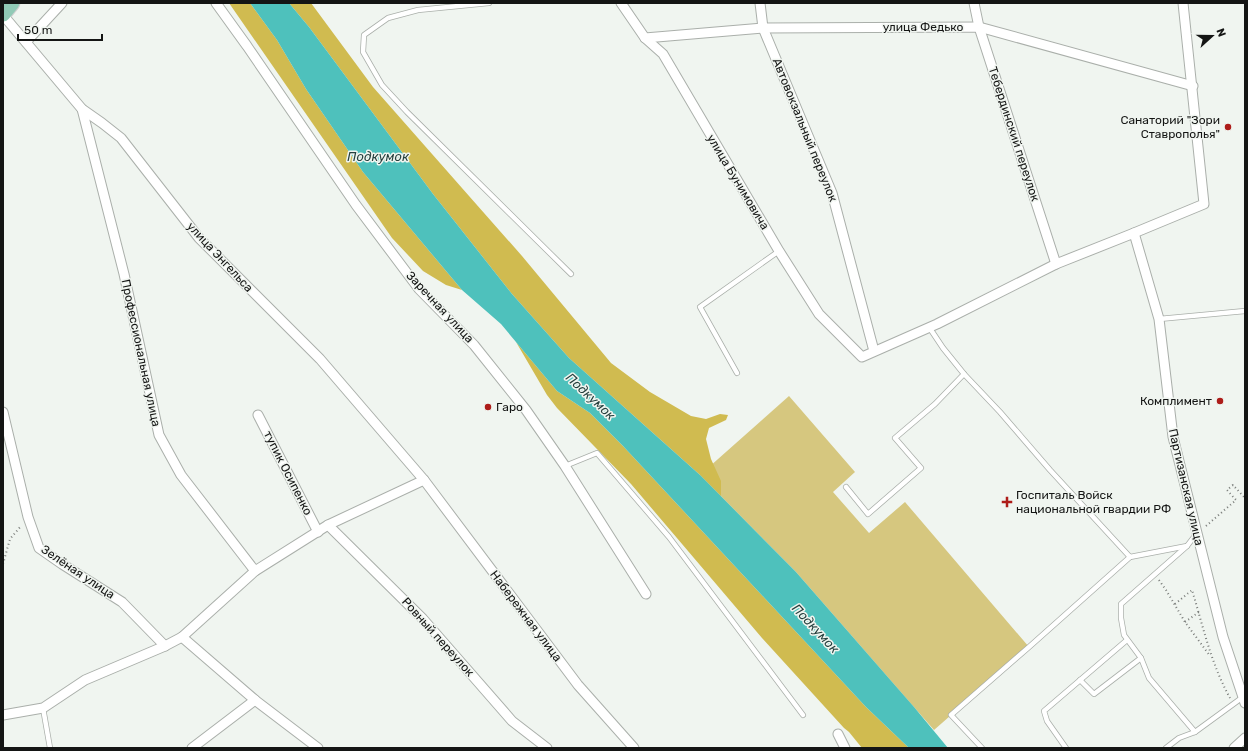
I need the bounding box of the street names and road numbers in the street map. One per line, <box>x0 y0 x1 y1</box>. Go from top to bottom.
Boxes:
street label: улица Федько <box>883 20 963 34</box>
street label: Автовокзальный переулок <box>770 56 840 204</box>
street label: Тебердинский переулок <box>986 65 1043 204</box>
street label: улица Бунимовича <box>704 132 772 232</box>
street label: улица Энгельса <box>184 219 256 295</box>
street label: Заречная улица <box>403 268 477 346</box>
street label: Профессиональная улица <box>119 278 163 428</box>
street label: Партизанская улица <box>1166 427 1206 547</box>
street label: тупик Осипенко <box>261 429 315 518</box>
street label: Зелёная улица <box>39 542 117 602</box>
street label: Набережная улица <box>487 568 565 664</box>
street label: Ровный переулок <box>399 595 477 680</box>

